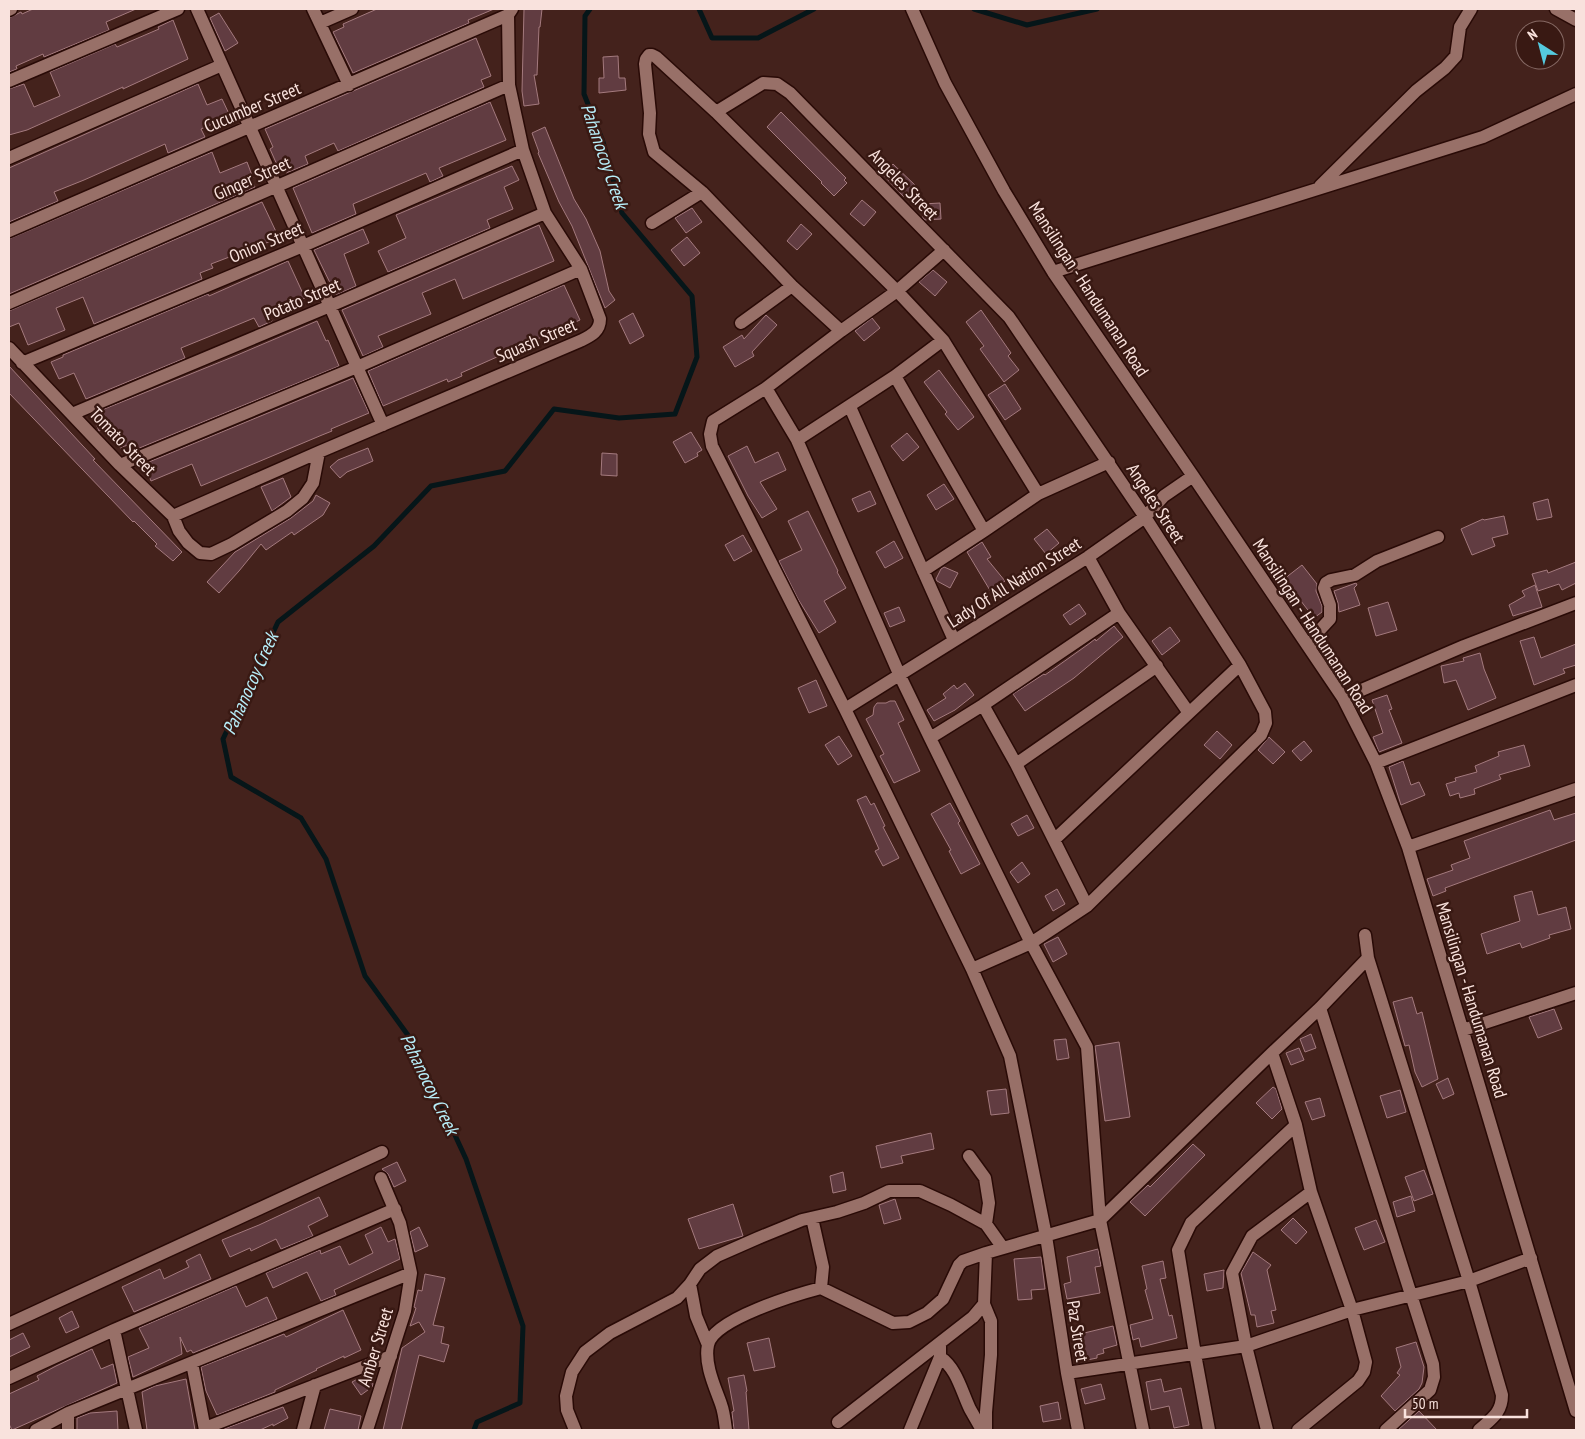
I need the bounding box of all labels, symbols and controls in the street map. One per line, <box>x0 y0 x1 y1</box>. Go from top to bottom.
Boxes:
north arrow <box>1515 20 1565 70</box>
text: N <box>1524 25 1541 44</box>
street label: Cucumber Street <box>200 76 304 138</box>
water label: Pahanocoy Creek <box>576 100 635 214</box>
street label: Angeles Street <box>864 143 944 225</box>
street label: Ginger Street <box>210 151 294 205</box>
street label: Mansilingan - Handumanan Road <box>1024 197 1154 381</box>
street label: Onion Street <box>225 216 307 268</box>
street label: Potato Street <box>260 273 344 325</box>
street label: Squash Street <box>492 313 580 367</box>
street label: Tomato Street <box>85 402 161 480</box>
street label: Angeles Street <box>1122 459 1190 547</box>
street label: Lady Of All Nation Street <box>943 532 1085 632</box>
street label: Mansilingan - Handumanan Road <box>1248 534 1378 718</box>
water label: Pahanocoy Creek <box>217 626 284 738</box>
street label: Mansilingan - Handumanan Road <box>1431 899 1513 1101</box>
water label: Pahanocoy Creek <box>395 1029 466 1141</box>
street label: Paz Street <box>1062 1299 1094 1363</box>
street label: Amber Street <box>352 1305 398 1389</box>
scale bar <box>1405 1386 1528 1418</box>
text: 50 m <box>1412 1394 1438 1413</box>

